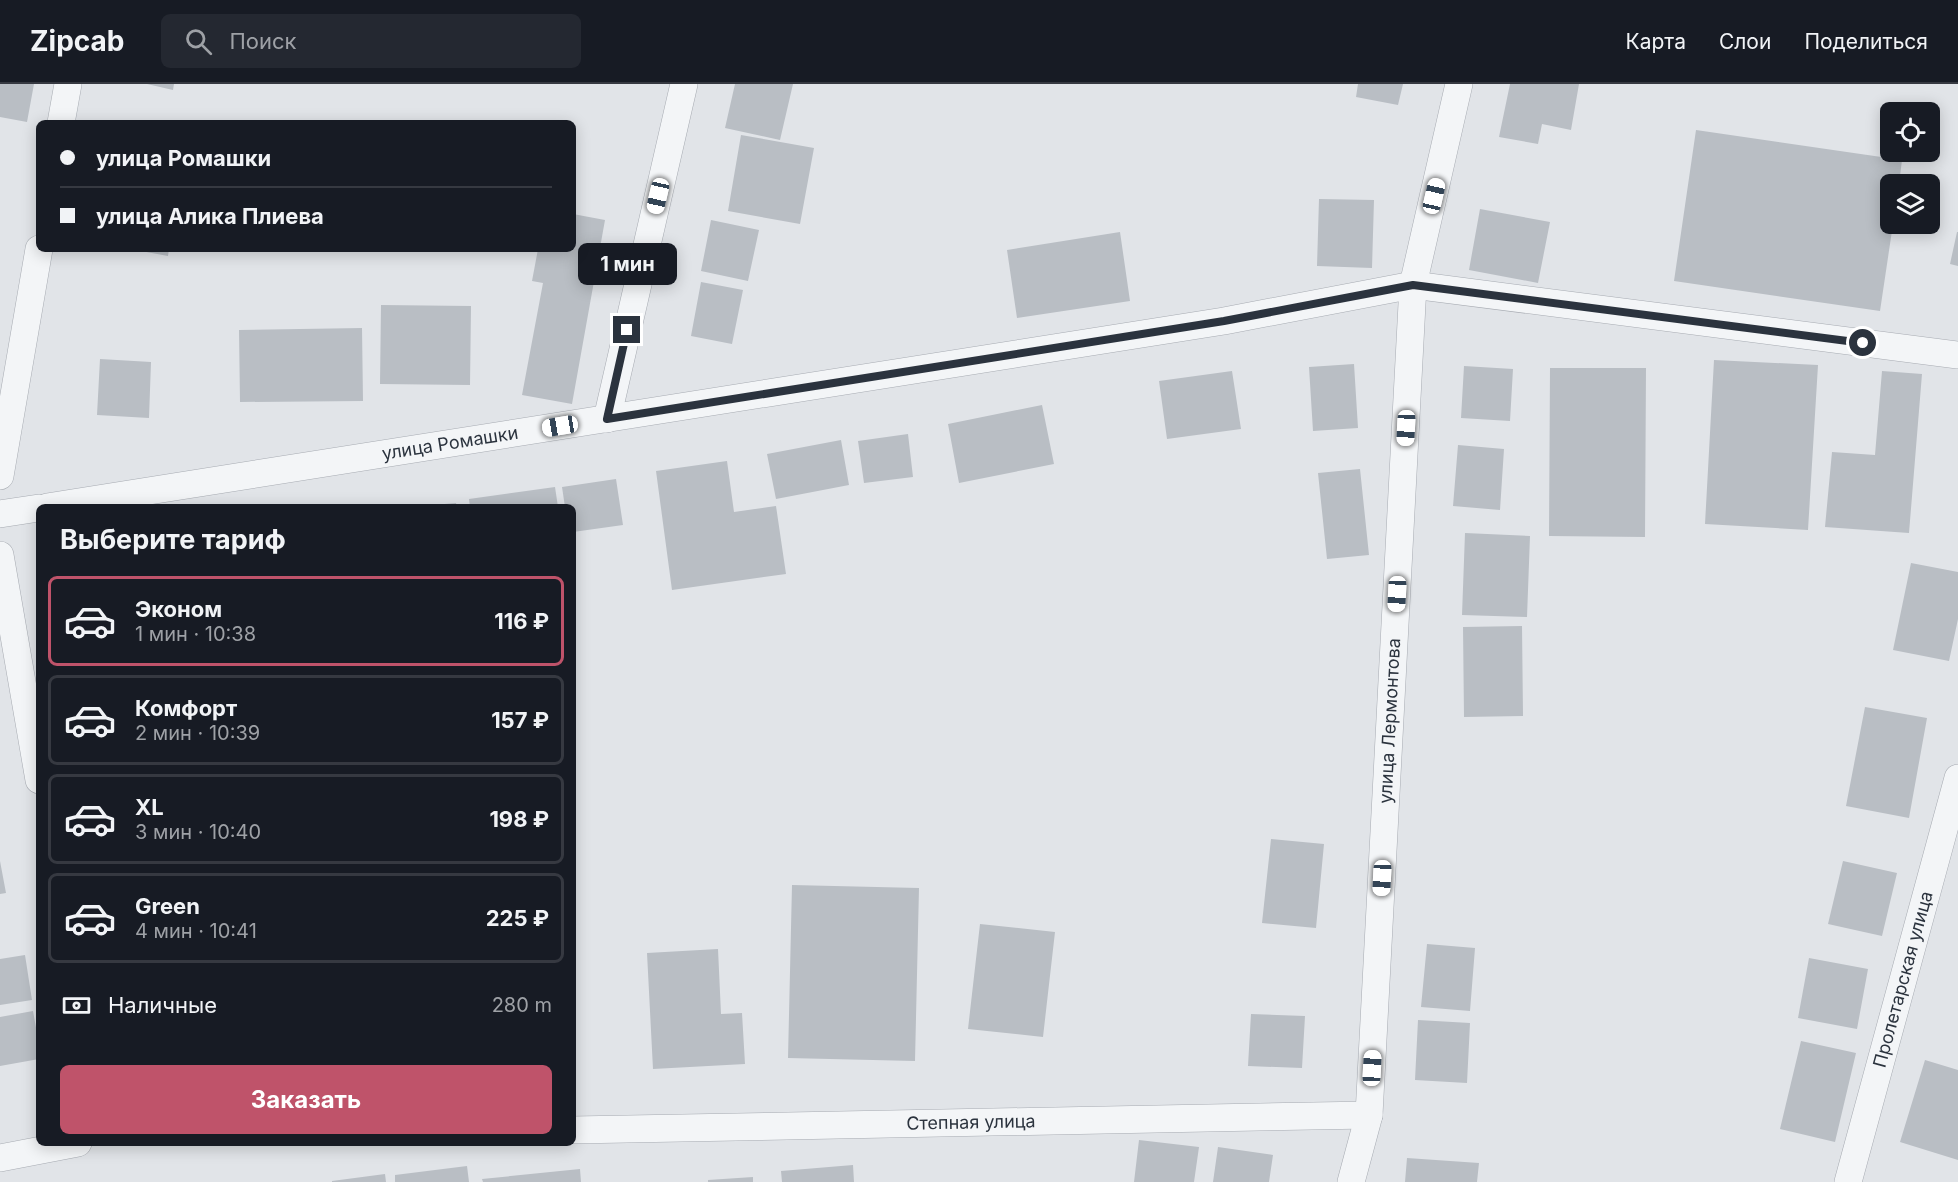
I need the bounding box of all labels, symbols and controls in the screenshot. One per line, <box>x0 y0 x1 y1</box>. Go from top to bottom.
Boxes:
search box <box>161 14 581 68</box>
text: Zipcab <box>30 24 125 58</box>
icon: search <box>182 25 215 58</box>
text: Поиск <box>230 28 297 54</box>
text: Карта <box>1626 29 1686 54</box>
text: Слои <box>1719 29 1771 54</box>
text: Поделиться <box>1804 29 1928 54</box>
map controls <box>1880 102 1940 234</box>
button: locate <box>1880 102 1940 162</box>
text: улица Ромашки <box>96 145 271 171</box>
button: layers <box>1880 174 1940 234</box>
car <box>645 176 671 216</box>
car <box>1421 176 1447 216</box>
text: улица Алика Плиева <box>96 203 324 229</box>
callout: 1 мин <box>578 243 676 285</box>
text: 1 мин <box>600 252 655 276</box>
route end <box>613 316 640 343</box>
route start <box>1849 329 1876 356</box>
car <box>1396 410 1416 446</box>
car <box>541 414 579 438</box>
street label: улица Ромашки <box>380 422 520 464</box>
text: Выберите тариф <box>60 523 286 556</box>
car <box>1387 576 1407 612</box>
icon: car <box>63 594 117 648</box>
text: Эконом <box>135 596 222 622</box>
text: 116 ₽ <box>494 608 549 634</box>
text: 1 мин · 10:38 <box>135 622 256 646</box>
street label: улица Лермонтова <box>1375 638 1404 804</box>
icon: car <box>63 693 117 747</box>
text: Комфорт <box>135 695 237 721</box>
text: 157 ₽ <box>491 707 549 733</box>
text: 2 мин · 10:39 <box>135 721 260 745</box>
icon: car <box>63 792 117 846</box>
text: XL <box>135 794 164 820</box>
text: 198 ₽ <box>489 806 549 832</box>
text: 3 мин · 10:40 <box>135 820 261 844</box>
car <box>1372 860 1392 896</box>
street label: Пролетарская улица <box>1869 889 1937 1070</box>
icon: car <box>63 891 117 945</box>
text: Green <box>135 893 200 919</box>
text: 225 ₽ <box>486 905 549 931</box>
text: 4 мин · 10:41 <box>135 919 257 943</box>
icon: cash <box>60 989 93 1022</box>
text: Наличные <box>108 992 217 1018</box>
text: 280 m <box>492 993 552 1017</box>
car <box>1362 1050 1382 1086</box>
button: Заказать <box>60 1065 552 1134</box>
street label: Степная улица <box>906 1110 1036 1134</box>

